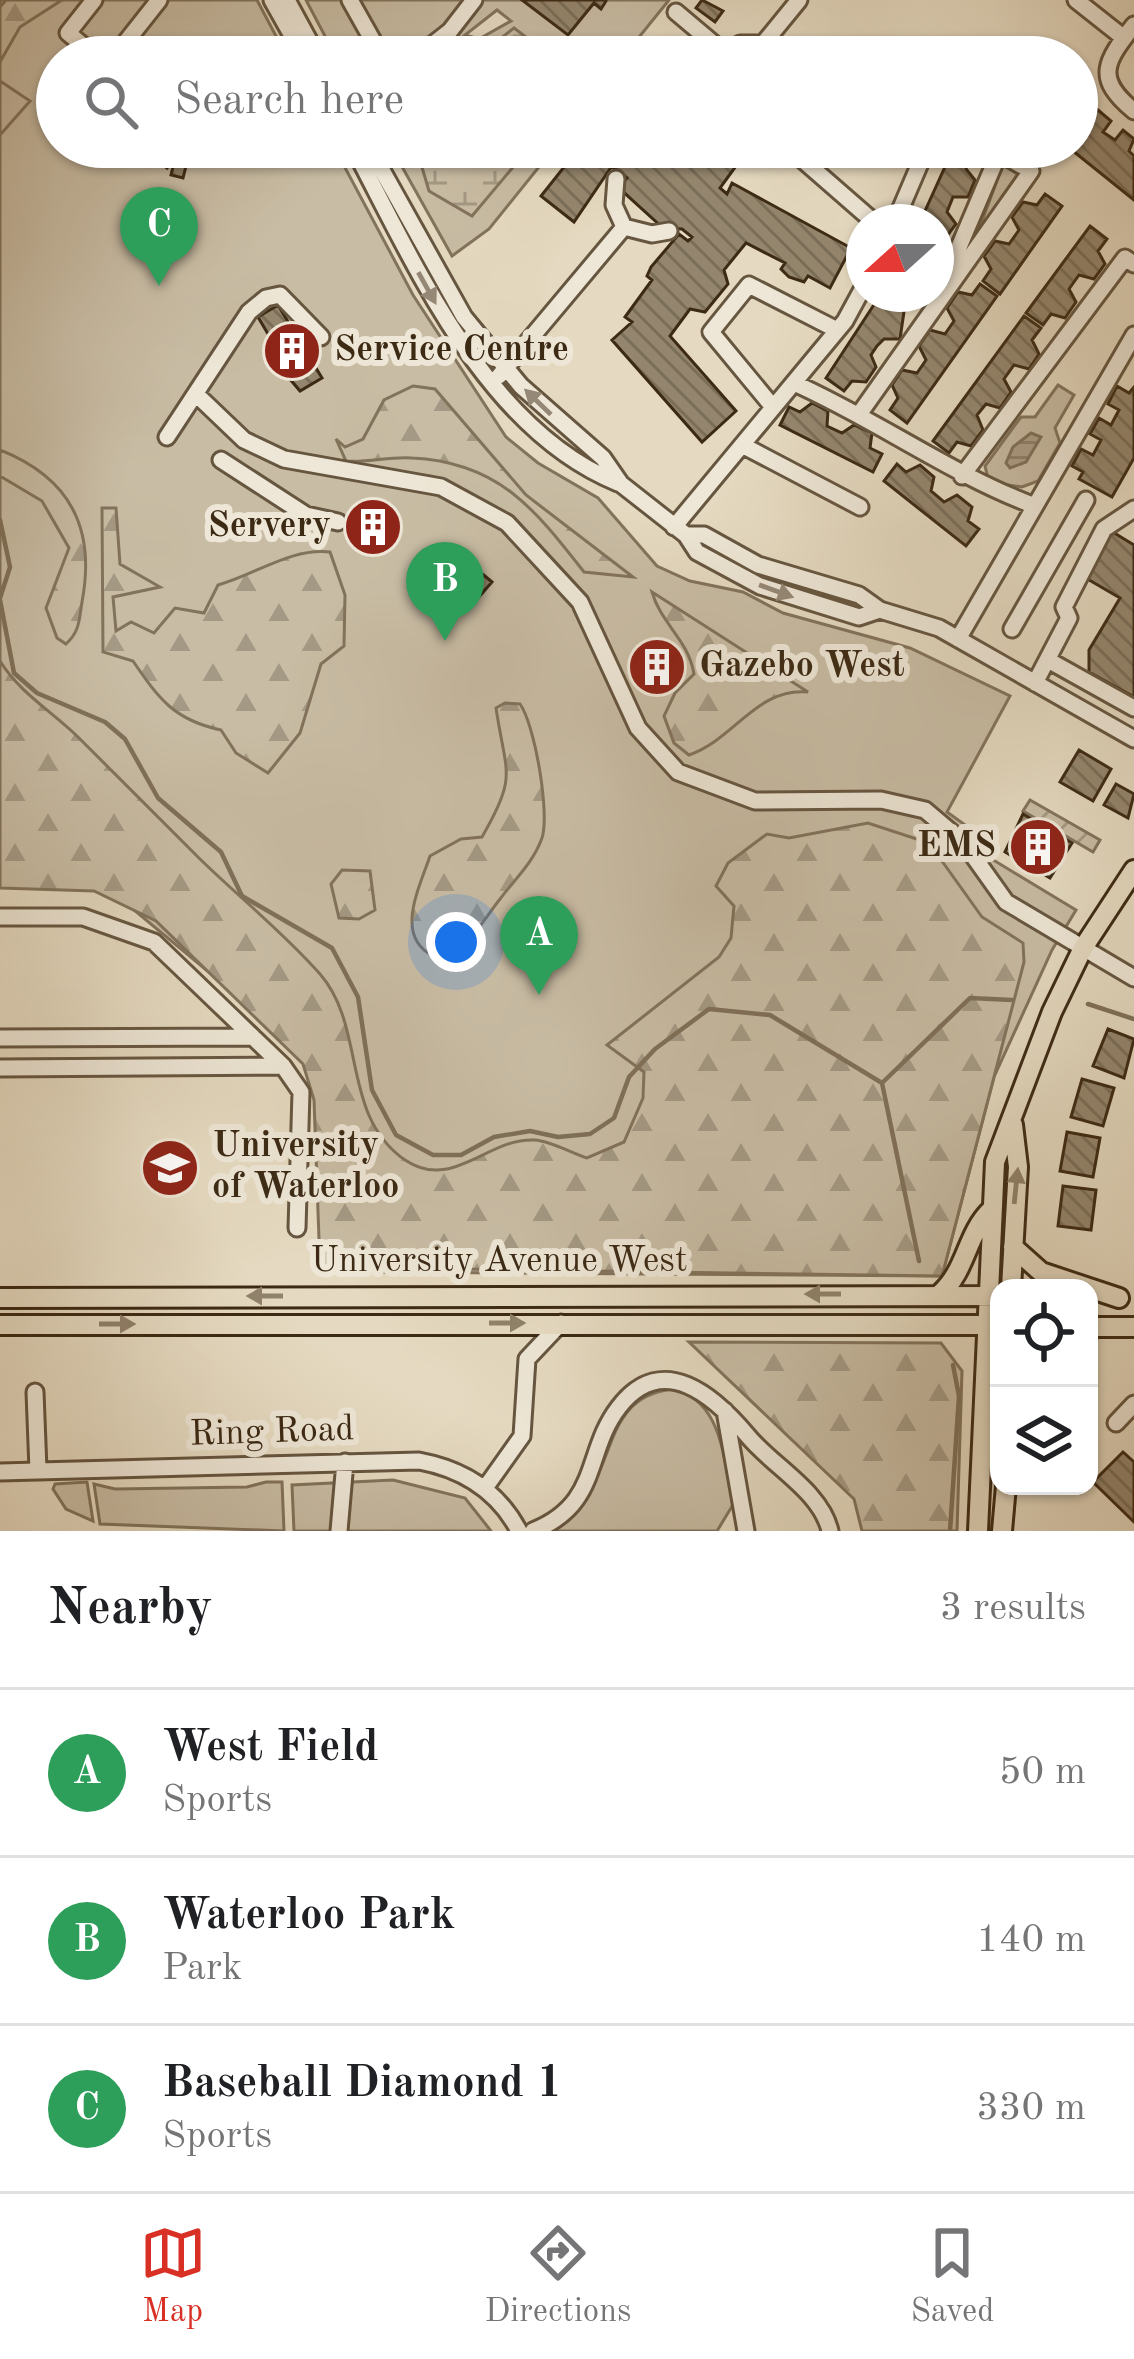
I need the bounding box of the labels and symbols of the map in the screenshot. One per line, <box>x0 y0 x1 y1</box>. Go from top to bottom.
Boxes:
pin: C <box>120 187 198 286</box>
north arrow <box>846 204 954 312</box>
one-way arrow <box>416 270 437 305</box>
building icon: Service Centre <box>261 320 323 382</box>
place label: Service Centre <box>334 333 569 369</box>
one-way arrow <box>524 389 553 417</box>
building icon: Servery <box>342 496 404 558</box>
place label: Servery <box>208 509 331 545</box>
pin: B <box>406 542 484 641</box>
one-way arrow <box>758 583 794 601</box>
building icon: Gazebo West <box>626 636 688 698</box>
place label: Gazebo West <box>699 649 905 685</box>
building icon: EMS <box>1007 816 1069 878</box>
place label: EMS <box>917 829 996 865</box>
pin: A <box>500 896 578 995</box>
your location <box>426 912 486 972</box>
place label: University of Waterloo <box>212 1129 400 1206</box>
school or university icon: University of Waterloo <box>139 1137 201 1199</box>
one-way arrow <box>1007 1167 1026 1204</box>
street label: University Avenue West <box>310 1244 688 1280</box>
one-way arrow <box>803 1284 841 1304</box>
one-way arrow <box>245 1286 283 1305</box>
one-way arrow <box>489 1313 527 1333</box>
one-way arrow <box>99 1314 137 1334</box>
street label: Ring Road <box>189 1412 355 1454</box>

